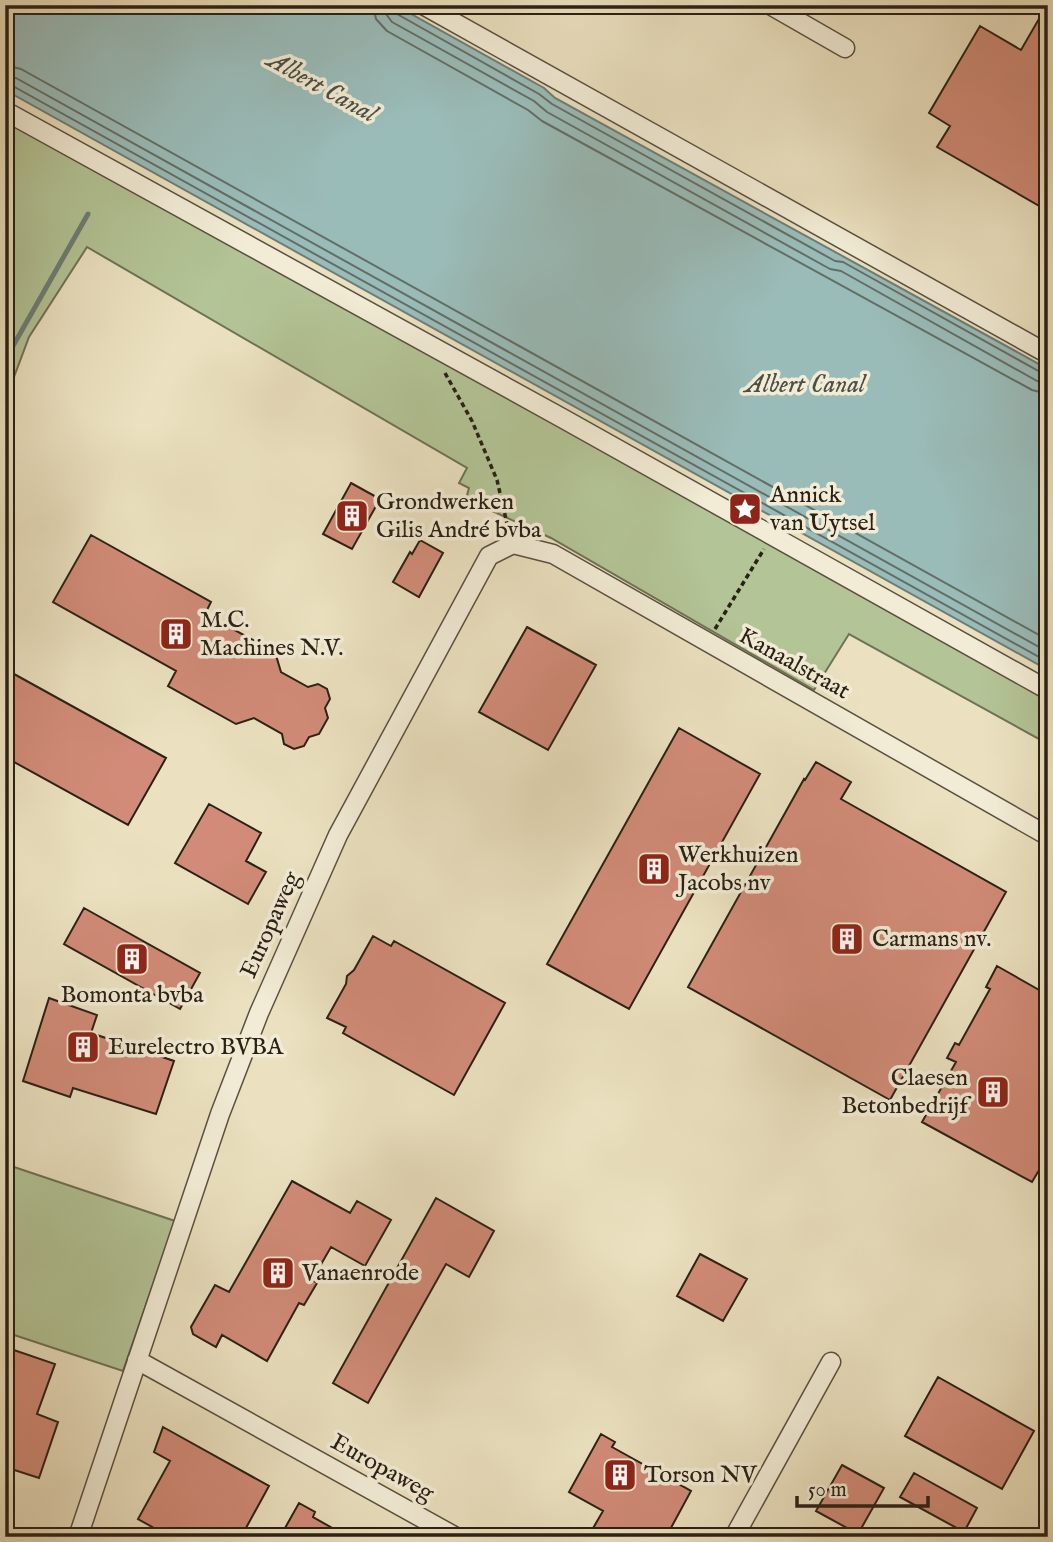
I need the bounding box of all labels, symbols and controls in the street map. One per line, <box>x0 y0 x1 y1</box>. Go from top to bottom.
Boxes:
water label: Albert Canal <box>259 42 384 131</box>
water label: Albert Canal <box>742 368 867 401</box>
place label: Annick van Uytsel <box>769 480 876 539</box>
place label: Grondwerken Gilis André bvba <box>376 487 542 546</box>
place icon: Annick van Uytsel <box>726 490 764 528</box>
building icon: Grondwerken Gilis André bvba <box>333 497 371 535</box>
place label: M.C. Machines N.V. <box>200 605 343 664</box>
building icon: M.C. Machines N.V. <box>157 615 195 653</box>
street label: Kanaalstraat <box>733 621 855 707</box>
place label: Werkhuizen Jacobs nv <box>675 840 799 899</box>
building icon: Werkhuizen Jacobs nv <box>635 850 673 888</box>
street label: Europaweg <box>234 866 309 983</box>
building icon: Carmans nv. <box>828 920 866 958</box>
place label: Carmans nv. <box>872 924 991 955</box>
building icon: Bomonta bvba <box>113 940 151 978</box>
place label: Bomonta bvba <box>60 980 204 1011</box>
building icon: Eurelectro BVBA <box>64 1028 102 1066</box>
place label: Eurelectro BVBA <box>108 1032 284 1063</box>
place label: Claesen Betonbedrijf <box>841 1063 972 1122</box>
building icon: Claesen Betonbedrijf <box>974 1073 1012 1111</box>
building icon: Vanaenrode <box>259 1254 297 1292</box>
place label: Vanaenrode <box>301 1258 419 1289</box>
street label: Europaweg <box>325 1427 440 1510</box>
building icon: Torson NV <box>601 1456 639 1494</box>
place label: Torson NV <box>644 1460 758 1491</box>
scale bar <box>797 1465 929 1509</box>
text: 50 m <box>808 1477 847 1504</box>

